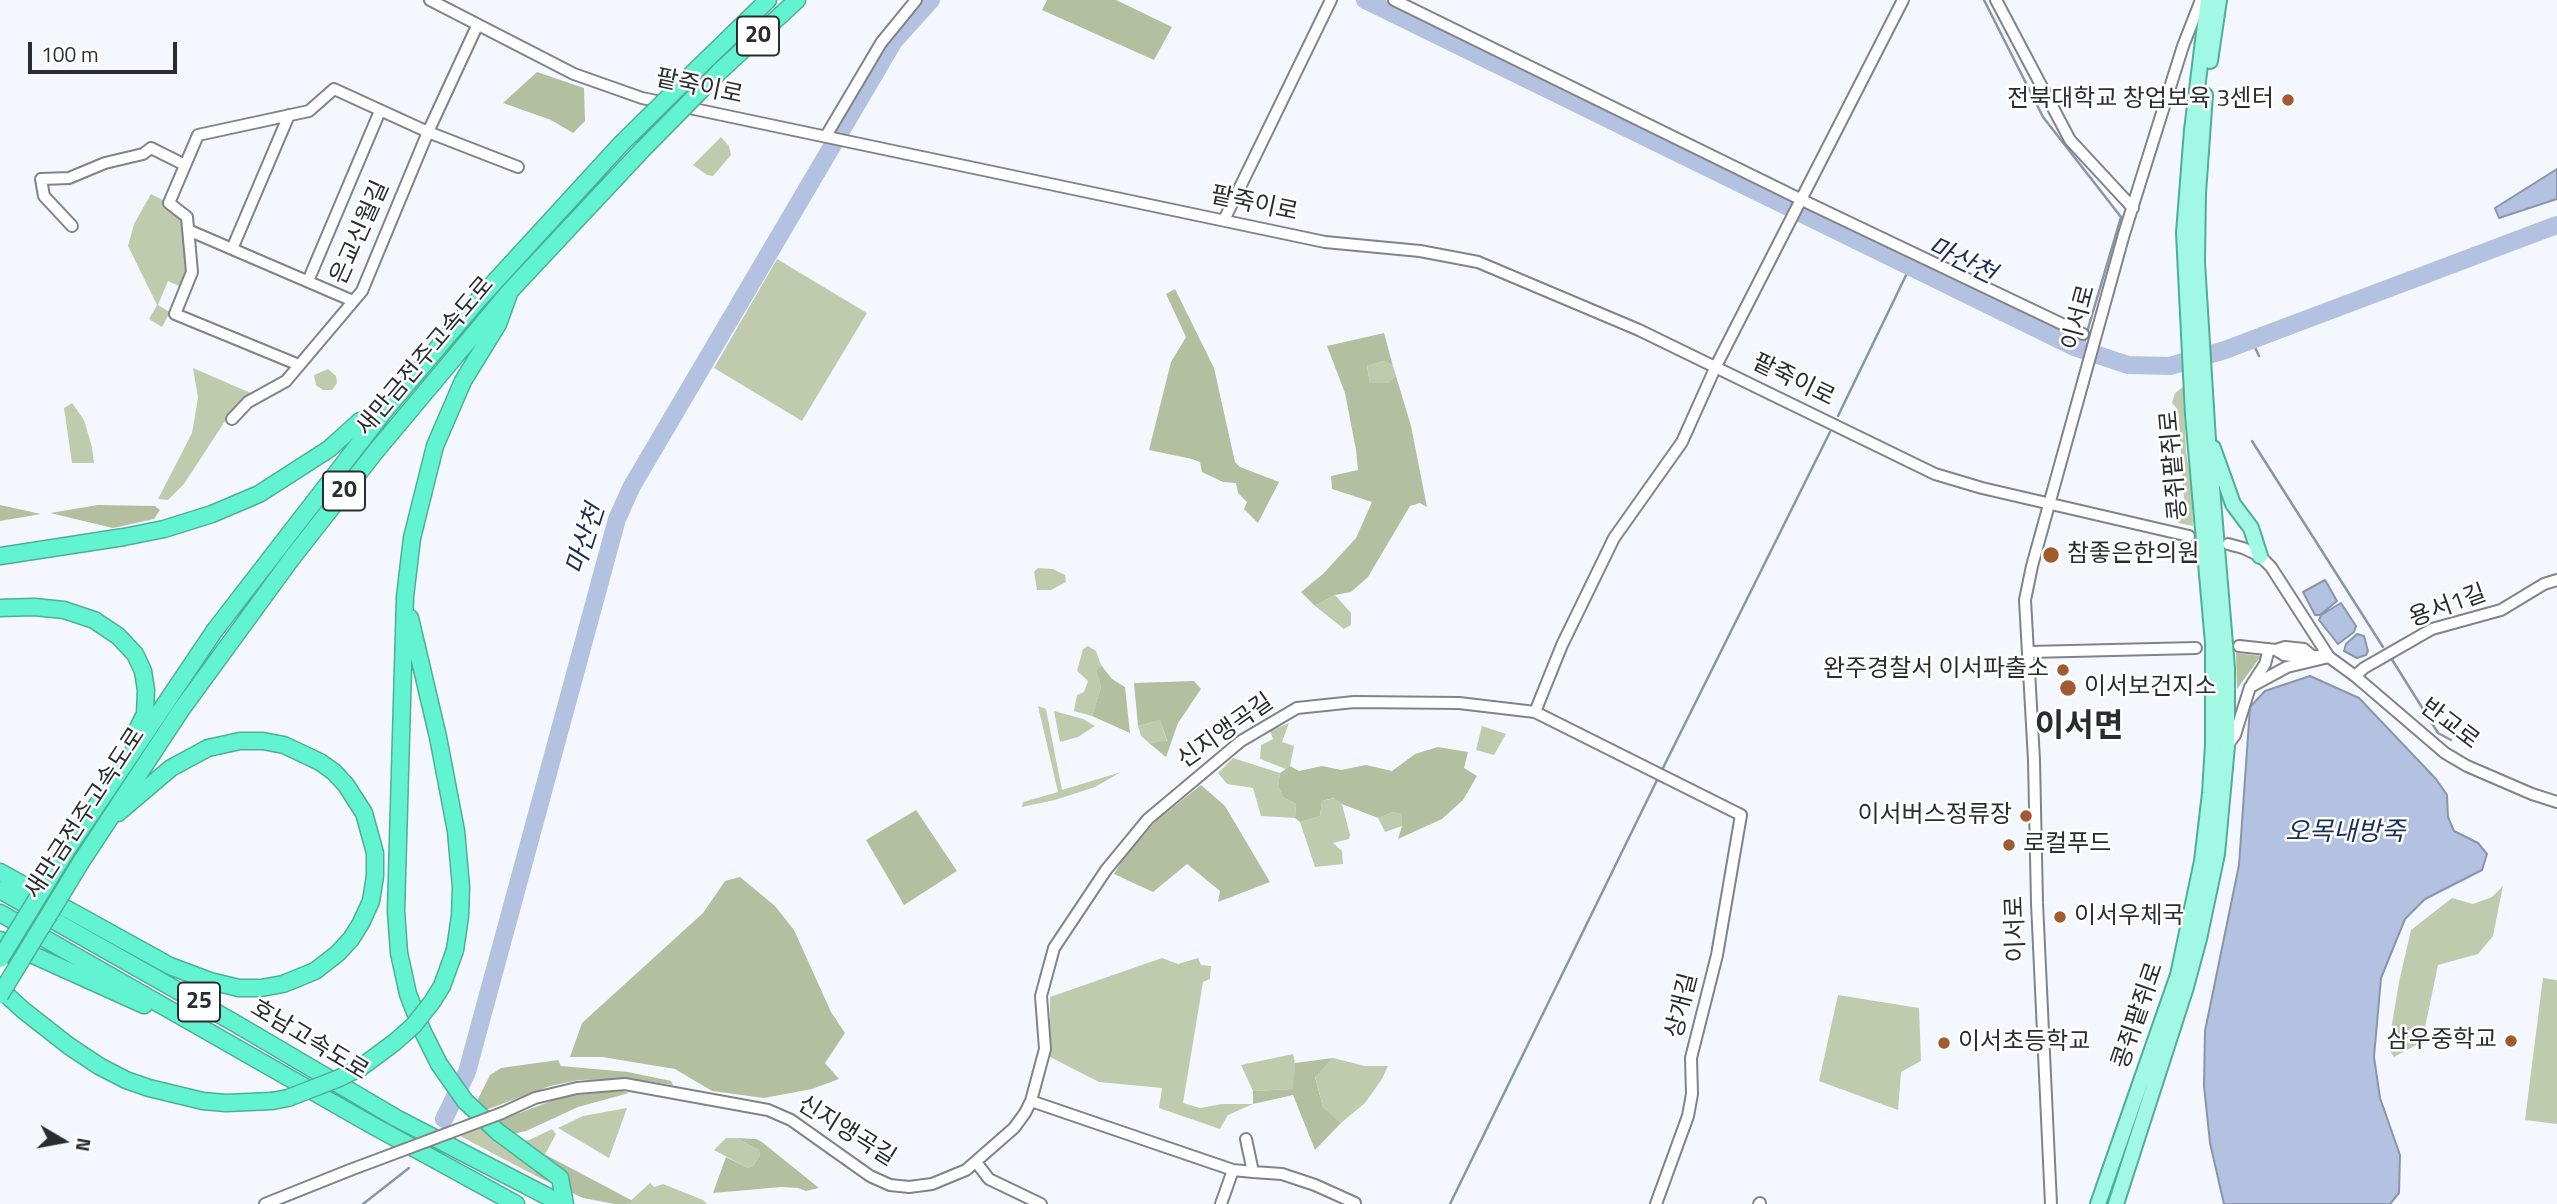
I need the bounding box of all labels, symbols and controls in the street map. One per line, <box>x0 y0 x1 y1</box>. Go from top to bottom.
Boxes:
road number: 20 <box>737 17 779 56</box>
scale bar <box>32 28 180 72</box>
text: 100 m <box>41 38 98 70</box>
street label: 팥죽이로 <box>653 65 745 111</box>
place label: 전북대학교 창업보육 3센터 <box>2007 86 2274 114</box>
marker: 전북대학교 창업보육 3센터 <box>2280 92 2296 108</box>
street label: 은교신월길 <box>325 177 397 289</box>
street label: 팥죽이로 <box>1208 182 1300 228</box>
water label: 마산천 <box>1922 232 2000 292</box>
street label: 새만금전주고속도로 <box>351 272 501 442</box>
street label: 이서로 <box>2058 282 2102 354</box>
street label: 팥죽이로 <box>1747 349 1839 413</box>
street label: 콩쥐팥쥐로 <box>2156 409 2194 521</box>
road number: 20 <box>323 471 365 510</box>
water label: 마산천 <box>561 501 613 579</box>
place label: 참좋은한의원 <box>2067 541 2199 569</box>
marker: 참좋은한의원 <box>2041 545 2061 565</box>
street label: 용서1길 <box>2406 580 2490 634</box>
place label: 완주경찰서 이서파출소 <box>1823 656 2049 684</box>
marker: 완주경찰서 이서파출소 <box>2055 662 2071 678</box>
place label: 이서보건지소 <box>2084 674 2216 702</box>
marker: 이서보건지소 <box>2058 678 2078 698</box>
street label: 신지앵곡길 <box>1173 689 1279 775</box>
street label: 반교로 <box>2414 694 2484 756</box>
district label: 이서면 <box>2035 709 2123 747</box>
street label: 새만금전주고속도로 <box>20 723 152 905</box>
place label: 이서버스정류장 <box>1857 802 2012 830</box>
marker: 이서버스정류장 <box>2018 808 2034 824</box>
water label: 오목내방죽 <box>2285 818 2405 850</box>
place label: 로컬푸드 <box>2023 831 2111 859</box>
marker: 로컬푸드 <box>2001 837 2017 853</box>
street label: 이서로 <box>2001 895 2033 963</box>
place label: 이서우체국 <box>2074 903 2184 931</box>
marker: 이서우체국 <box>2052 909 2068 925</box>
street label: 콩쥐팥쥐로 <box>2107 959 2171 1073</box>
street label: 상개길 <box>1661 970 1705 1042</box>
road number: 25 <box>178 982 220 1021</box>
street label: 호남고속도로 <box>245 995 373 1087</box>
place label: 삼우중학교 <box>2387 1027 2497 1055</box>
place label: 이서초등학교 <box>1958 1029 2090 1057</box>
marker: 삼우중학교 <box>2503 1033 2519 1049</box>
marker: 이서초등학교 <box>1936 1035 1952 1051</box>
street label: 신지앵곡길 <box>792 1091 900 1173</box>
north arrow <box>28 1106 98 1176</box>
text: N <box>69 1136 100 1154</box>

